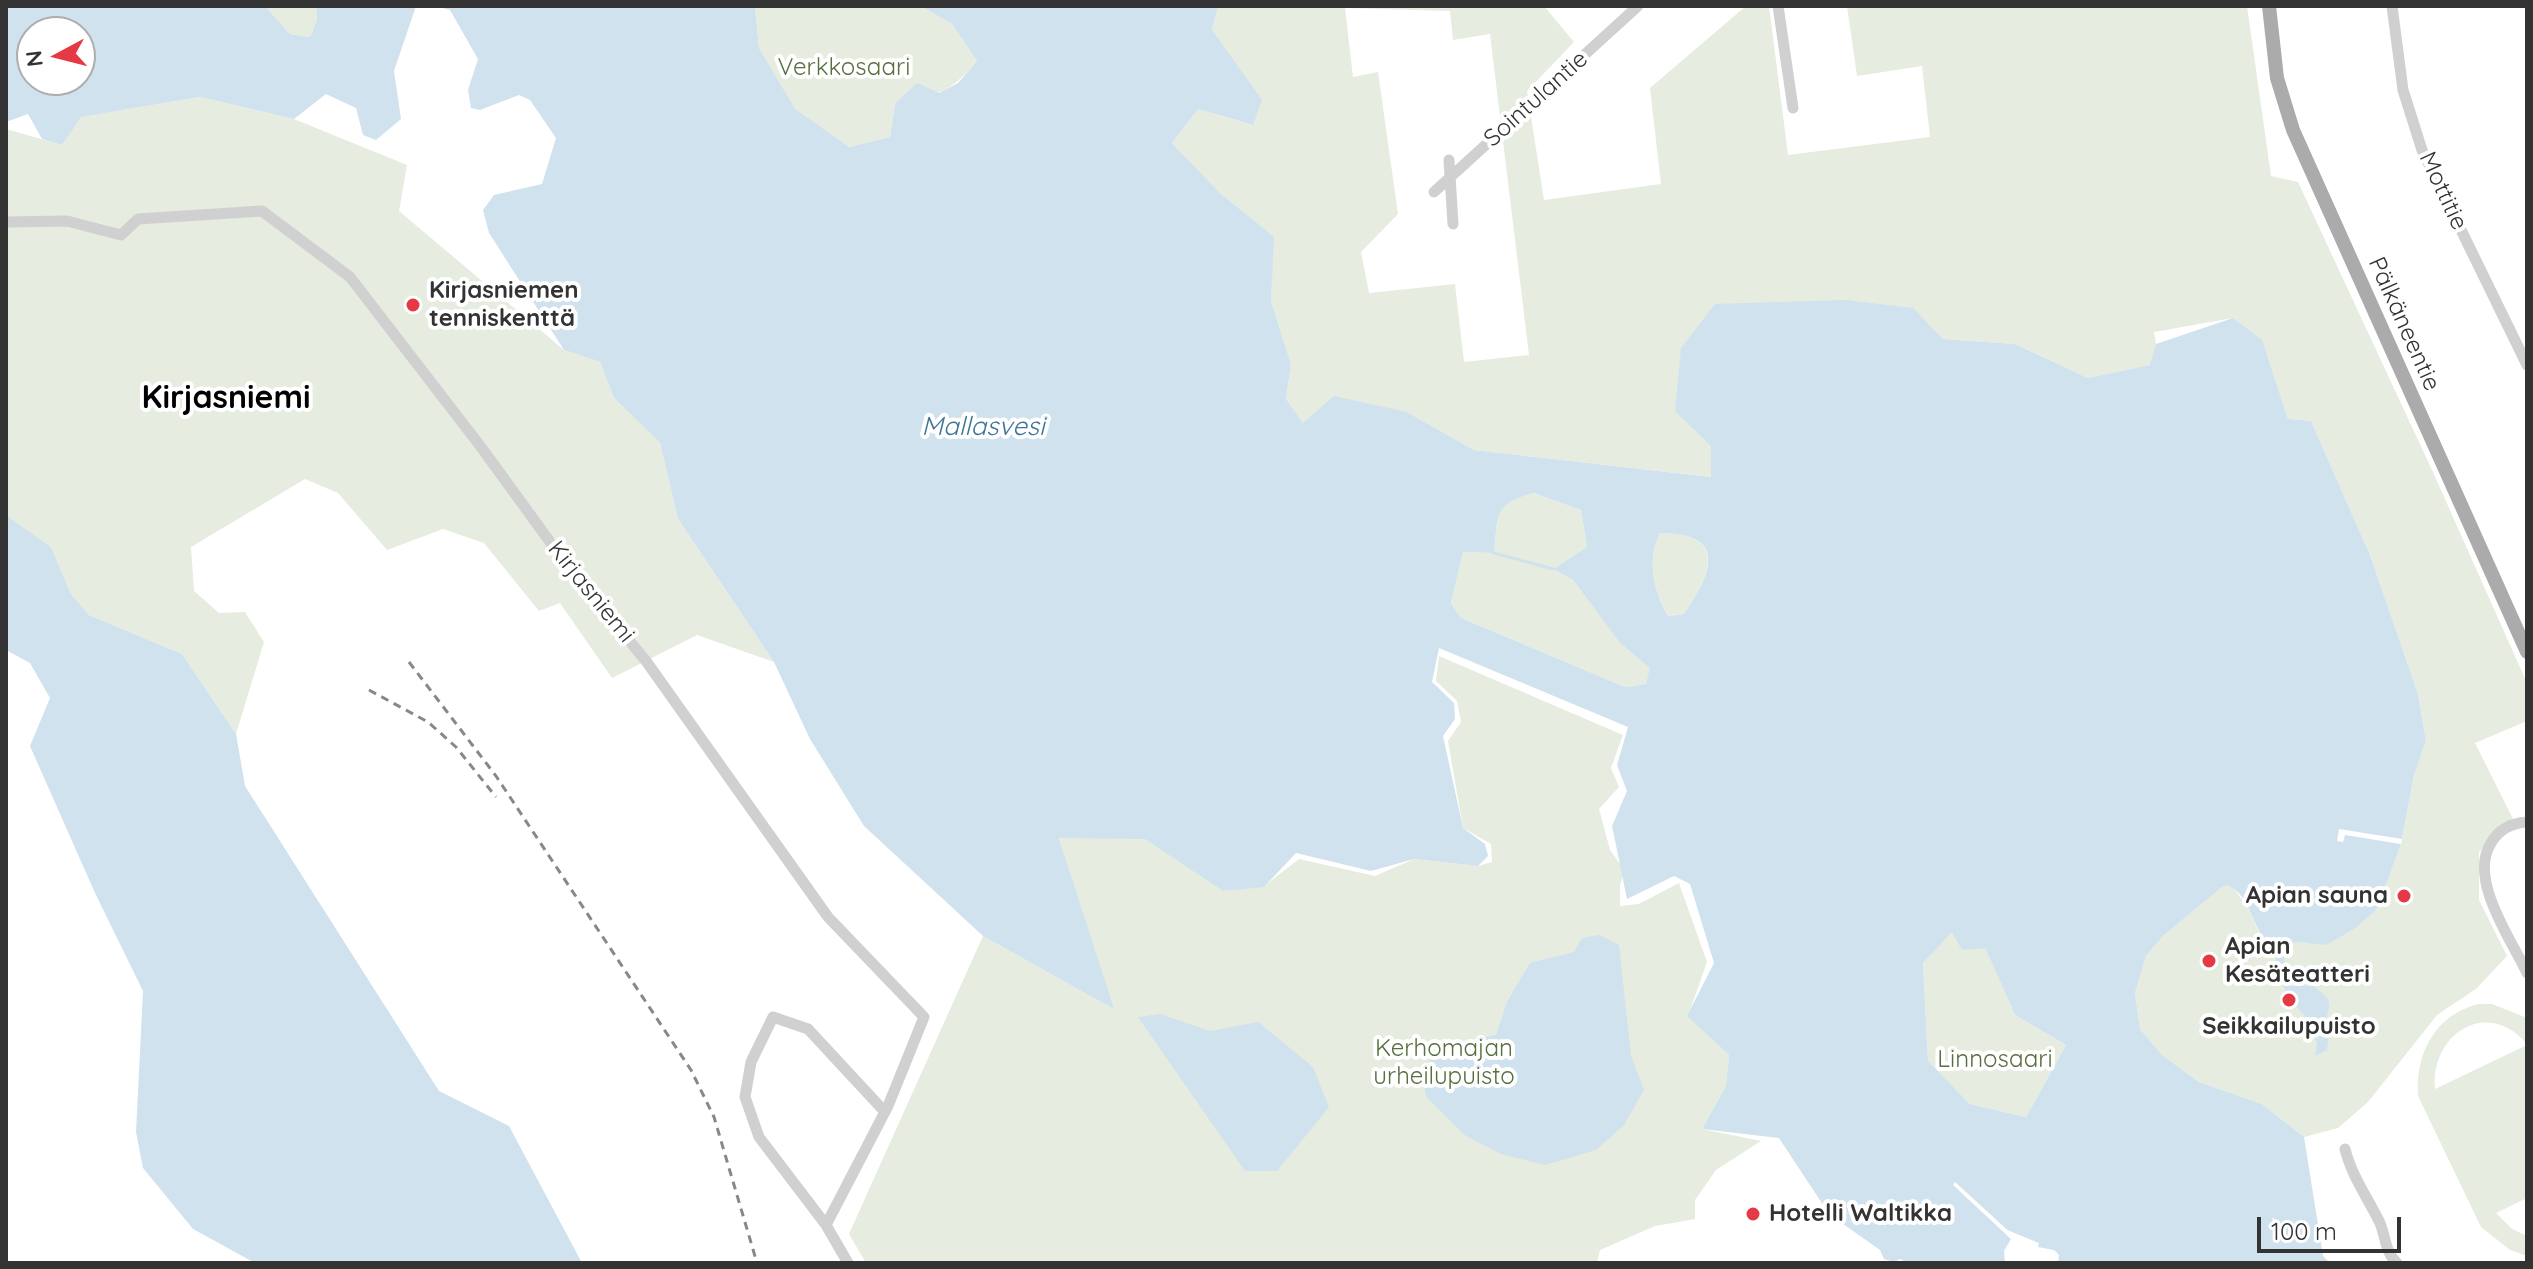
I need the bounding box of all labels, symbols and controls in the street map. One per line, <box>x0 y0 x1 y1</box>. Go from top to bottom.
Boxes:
north arrow <box>16 16 96 96</box>
street label: Sointulantie <box>1478 45 1594 153</box>
text: N <box>19 49 49 68</box>
park label: Verkkosaari <box>778 54 910 82</box>
street label: Mottitie <box>2412 147 2474 235</box>
street label: Pälkäneentie <box>2362 253 2446 395</box>
place label: Kirjasniemen tenniskenttä <box>429 277 579 333</box>
marker: Kirjasniemen tenniskenttä <box>404 296 422 314</box>
district label: Kirjasniemi <box>142 379 310 417</box>
water label: Mallasvesi <box>921 411 1045 443</box>
street label: Kirjasniemi <box>541 535 641 649</box>
place label: Apian sauna <box>2246 882 2388 910</box>
marker: Apian sauna <box>2395 887 2413 905</box>
place label: Apian Kesäteatteri <box>2225 933 2370 989</box>
marker: Apian Kesäteatteri <box>2200 952 2218 970</box>
marker: Seikkailupuisto <box>2280 991 2298 1009</box>
place label: Seikkailupuisto <box>2202 1013 2376 1041</box>
park label: Kerhomajan urheilupuisto <box>1373 1035 1515 1091</box>
park label: Linnosaari <box>1937 1046 2053 1074</box>
place label: Hotelli Waltikka <box>1769 1200 1952 1228</box>
scale bar <box>2261 1201 2405 1251</box>
marker: Hotelli Waltikka <box>1744 1205 1762 1223</box>
text: 100 m <box>2271 1216 2337 1246</box>

